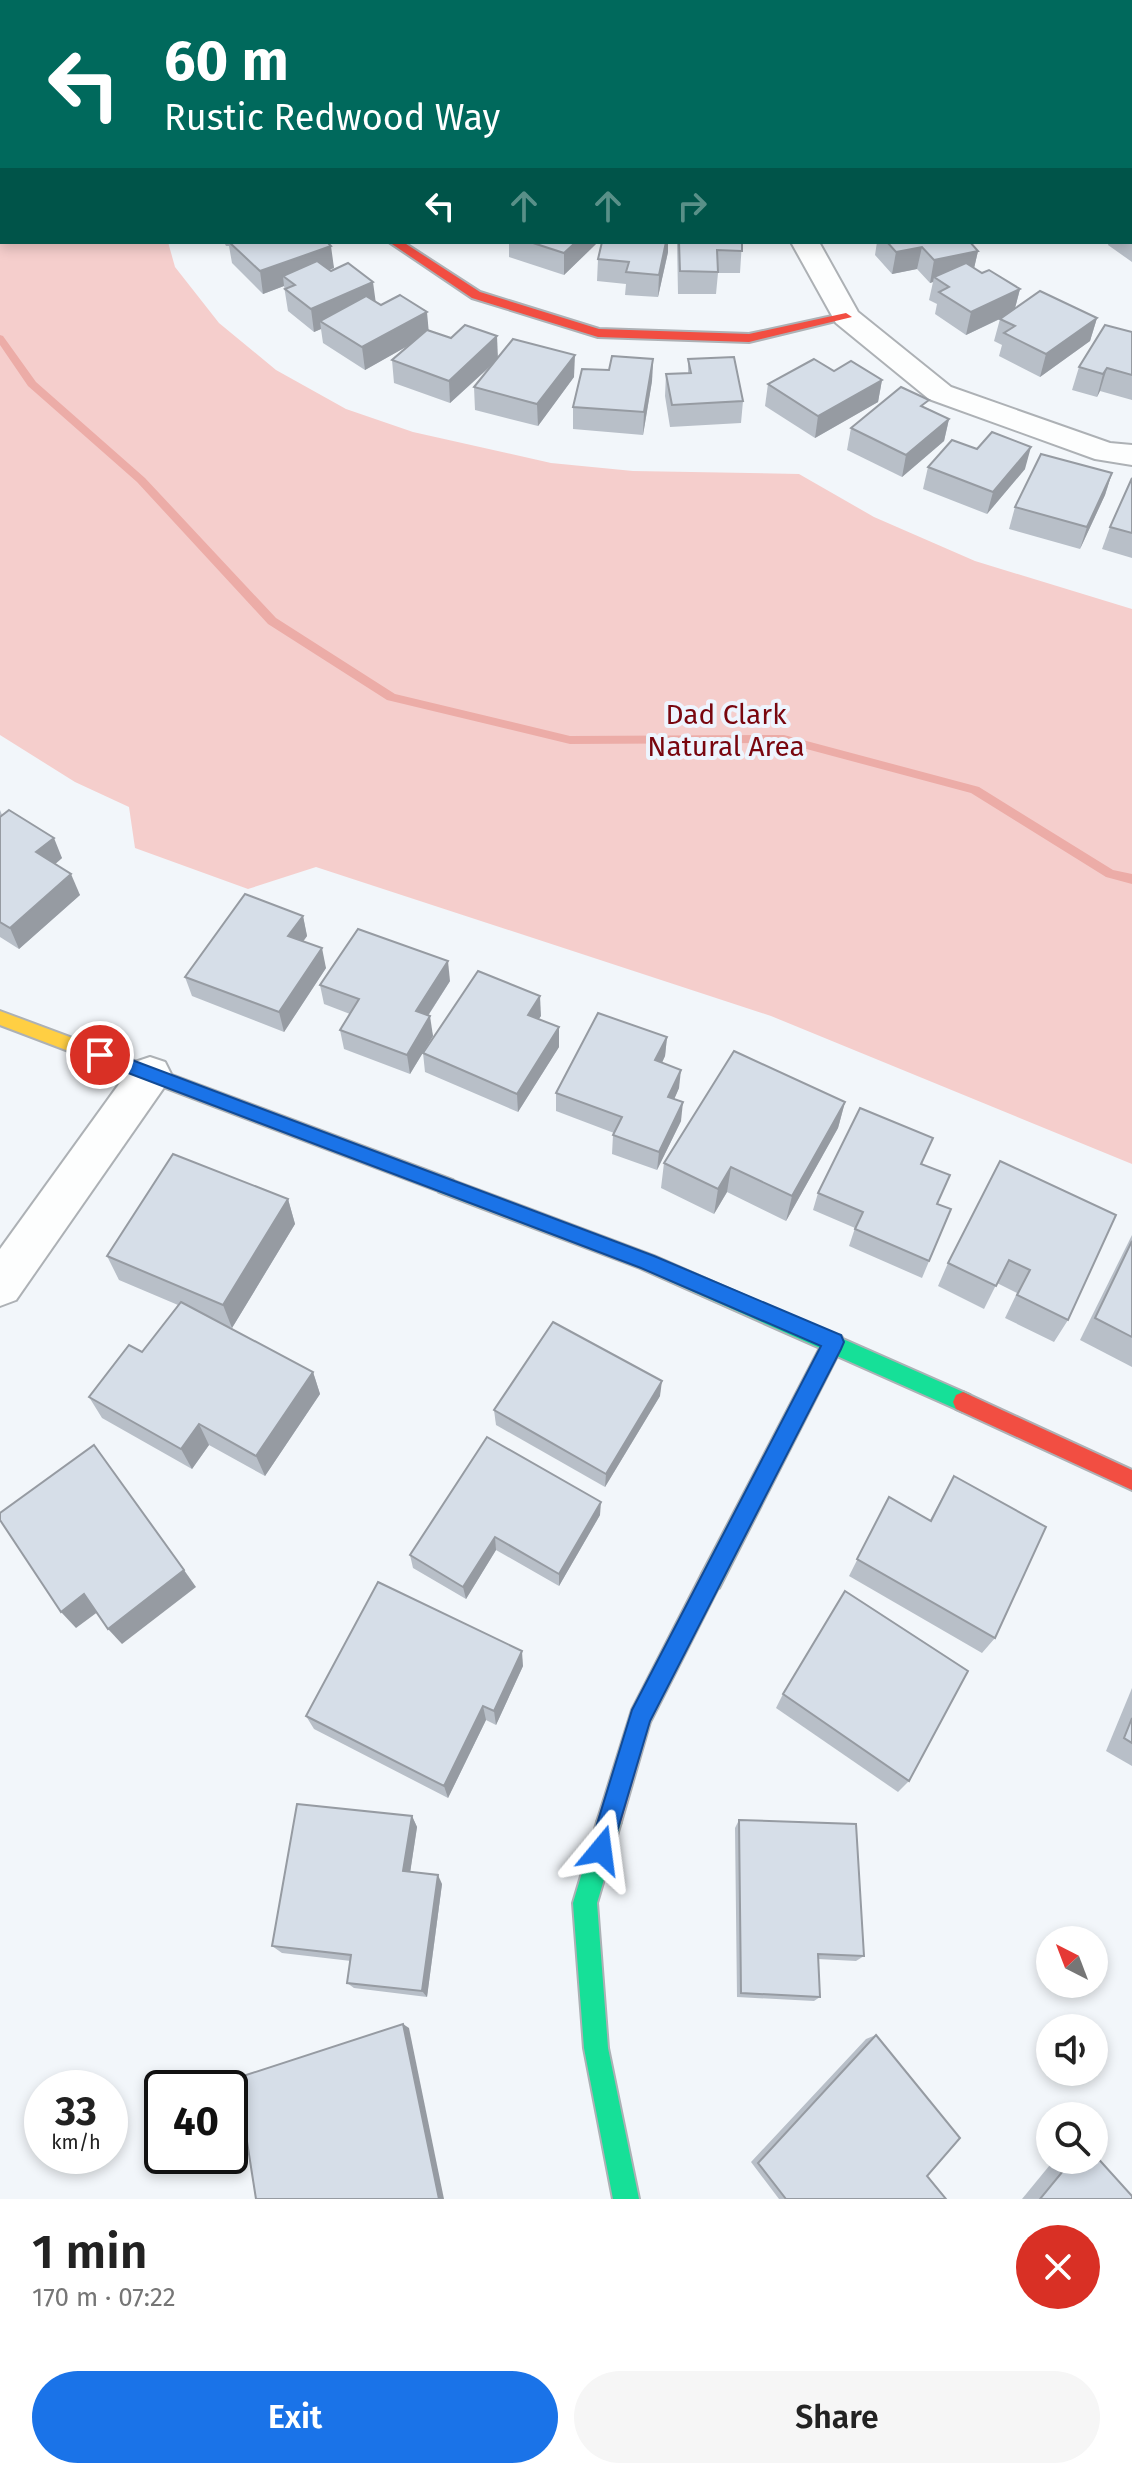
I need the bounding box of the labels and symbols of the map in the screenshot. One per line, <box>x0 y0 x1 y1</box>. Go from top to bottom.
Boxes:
park label: Dad Clark Natural Area <box>647 698 805 763</box>
pin <box>66 1021 134 1089</box>
position arrow <box>559 1808 643 1892</box>
north arrow <box>1036 1926 1108 1998</box>
speed limit sign: 40 <box>144 2070 248 2174</box>

